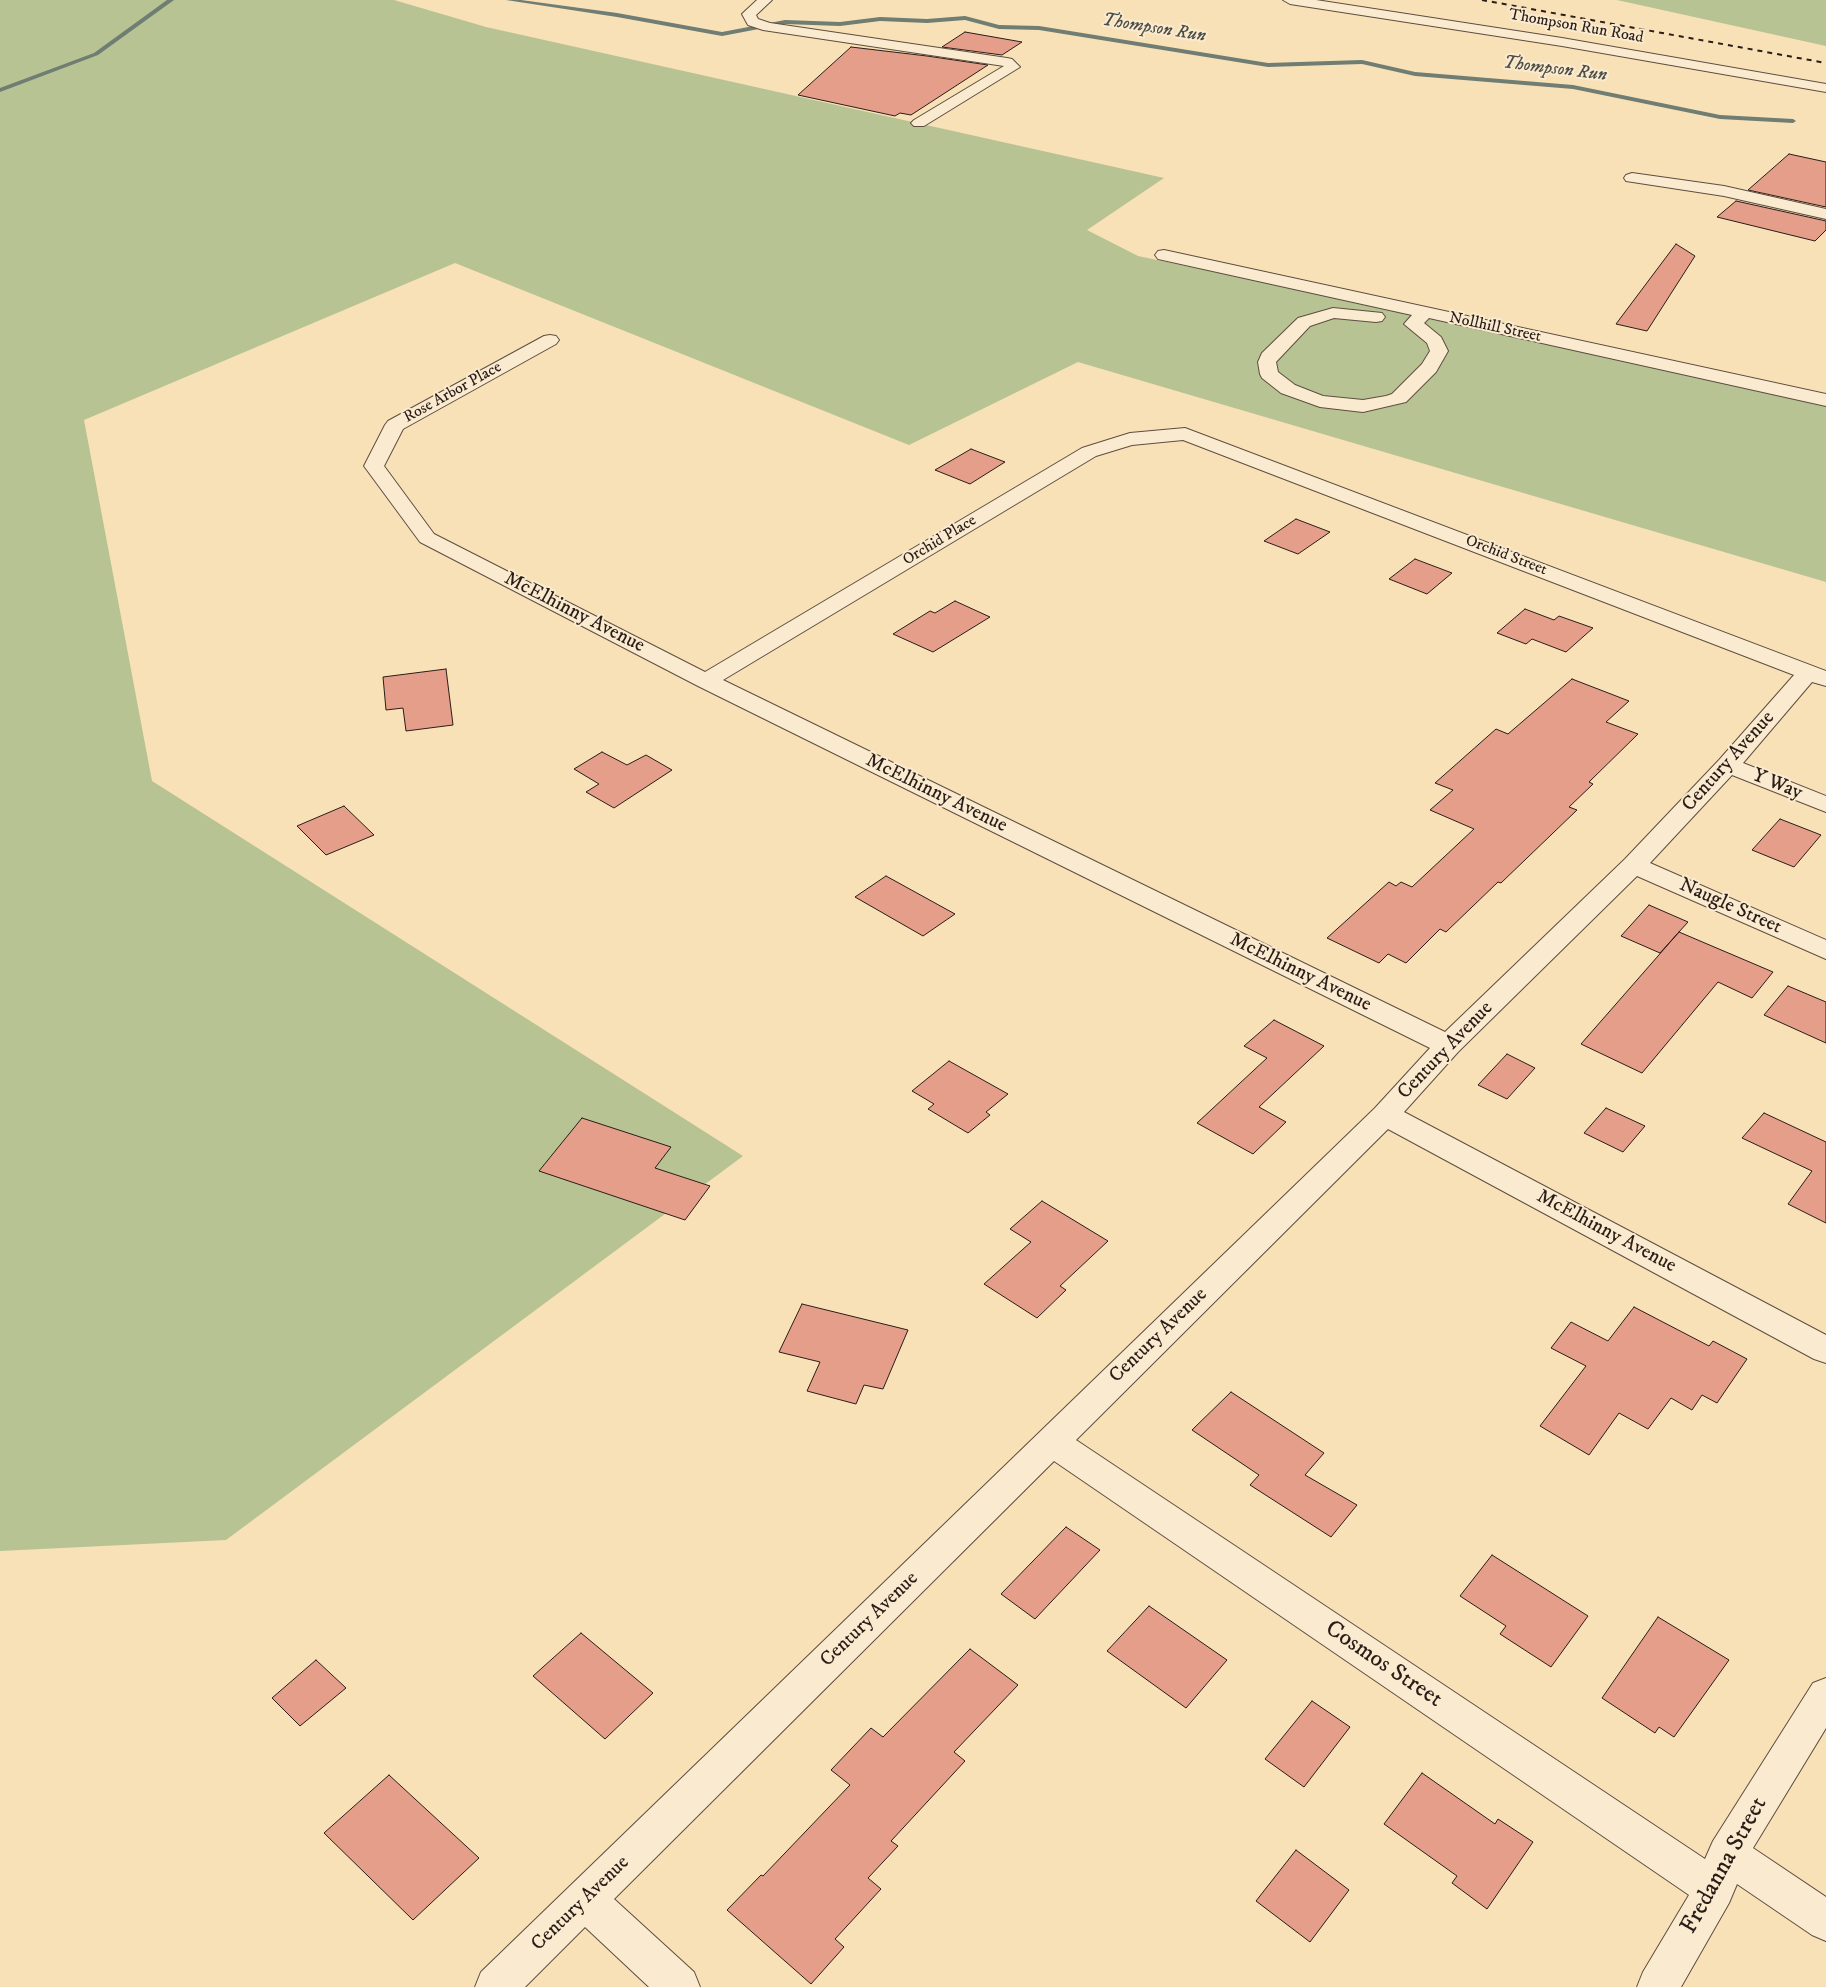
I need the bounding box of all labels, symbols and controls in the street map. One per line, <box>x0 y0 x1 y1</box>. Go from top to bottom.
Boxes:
street label: Thompson Run Road <box>1507 6 1645 48</box>
water label: Thompson Run <box>1101 10 1207 48</box>
water label: Thompson Run <box>1502 53 1608 87</box>
street label: Nollhill Street <box>1447 309 1543 347</box>
street label: Rose Arbor Place <box>401 358 505 428</box>
street label: Orchid Place <box>900 512 980 570</box>
street label: Orchid Street <box>1462 532 1550 580</box>
street label: McElhinny Avenue <box>500 567 648 659</box>
street label: Century Avenue <box>1678 707 1780 817</box>
street label: McElhinny Avenue <box>861 749 1011 839</box>
street label: Y Way <box>1748 764 1806 806</box>
street label: Naugle Street <box>1675 874 1785 940</box>
street label: McElhinny Avenue <box>1225 928 1375 1018</box>
street label: Century Avenue <box>1393 997 1499 1105</box>
street label: McElhinny Avenue <box>1532 1185 1680 1279</box>
street label: Century Avenue <box>1105 1283 1213 1389</box>
street label: Century Avenue <box>816 1567 924 1673</box>
street label: Cosmos Street <box>1319 1615 1447 1715</box>
street label: Fredanna Street <box>1676 1793 1774 1939</box>
street label: Century Avenue <box>527 1851 635 1957</box>

